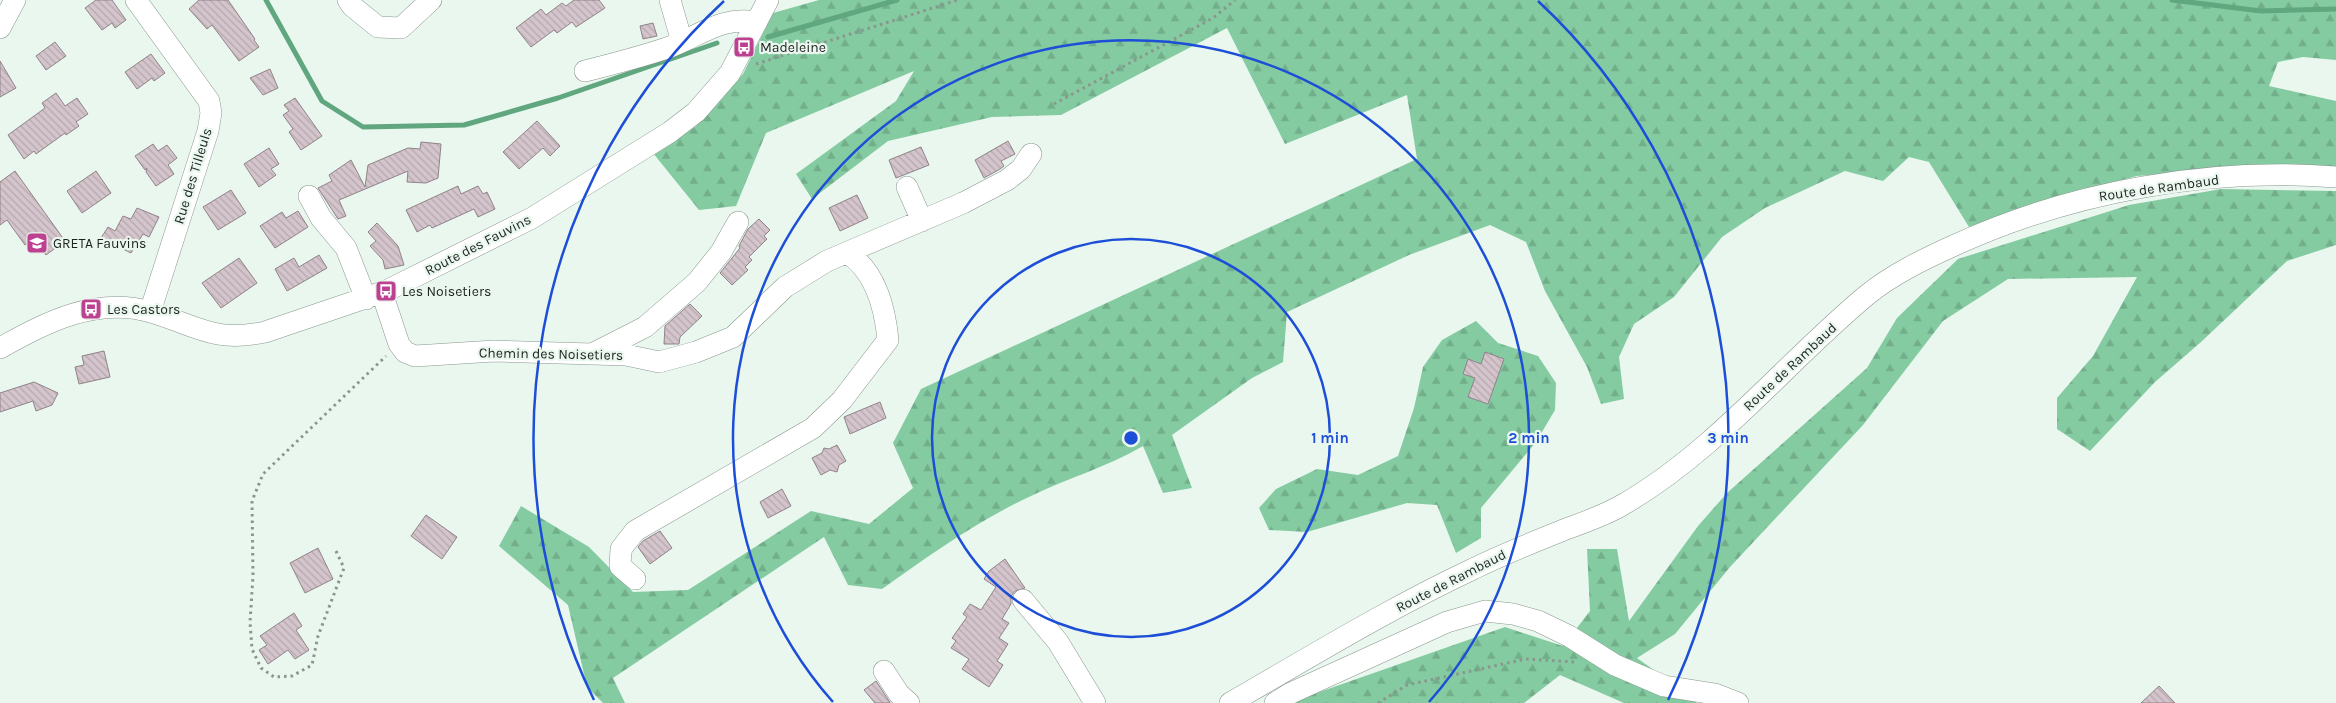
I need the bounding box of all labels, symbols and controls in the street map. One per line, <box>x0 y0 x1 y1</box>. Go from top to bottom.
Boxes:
bus stop icon: Madeleine <box>732 35 756 59</box>
place label: Madeleine <box>760 39 826 56</box>
street label: Rue des Tilleuls <box>170 126 216 226</box>
street label: Route de Rambaud <box>2098 171 2220 205</box>
street label: Route des Fauvins <box>422 211 534 279</box>
school or university icon: GRETA Fauvins <box>25 231 49 255</box>
place label: GRETA Fauvins <box>53 235 146 252</box>
bus stop icon: Les Noisetiers <box>374 279 398 303</box>
place label: Les Noisetiers <box>402 283 491 300</box>
bus stop icon: Les Castors <box>79 297 103 321</box>
place label: Les Castors <box>107 301 180 318</box>
street label: Route de Rambaud <box>1740 319 1840 415</box>
street label: Chemin des Noisetiers <box>479 344 623 364</box>
centre of rings <box>1122 429 1140 447</box>
text: 1 min <box>1311 429 1349 447</box>
text: 2 min <box>1508 429 1550 447</box>
text: 3 min <box>1707 429 1749 447</box>
street label: Route de Rambaud <box>1393 546 1509 616</box>

